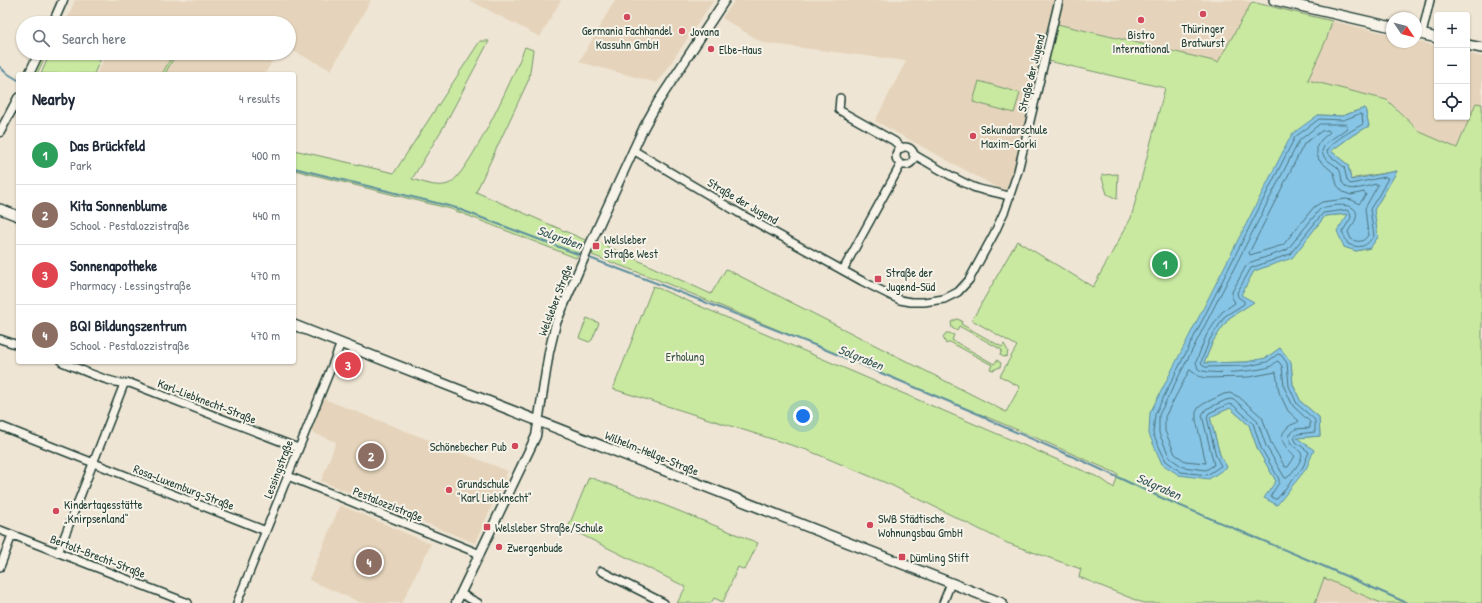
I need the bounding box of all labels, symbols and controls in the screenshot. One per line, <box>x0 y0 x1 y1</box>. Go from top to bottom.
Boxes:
marker: Thüringer Bratwurst <box>1198 9 1208 19</box>
marker: Germania Fachhandel Kassuhn GmbH <box>622 12 632 22</box>
north arrow <box>1386 12 1422 48</box>
map controls <box>1434 12 1470 120</box>
button: + <box>1434 12 1470 48</box>
marker: Bistro International <box>1136 15 1146 25</box>
search box <box>16 16 296 60</box>
place label: Thüringer Bratwurst <box>1181 20 1225 51</box>
place label: Germania Fachhandel Kassuhn GmbH <box>582 22 673 53</box>
place label: Jovana <box>690 23 719 40</box>
marker: Jovana <box>677 26 687 36</box>
place label: Bistro International <box>1113 26 1170 57</box>
icon: search <box>30 27 52 49</box>
text: Search here <box>62 28 126 49</box>
street label: Straße der Jugend <box>1013 32 1049 113</box>
place label: Elbe-Haus <box>719 41 762 58</box>
marker: Elbe-Haus <box>706 44 716 54</box>
button: − <box>1434 48 1470 84</box>
button: locate <box>1434 84 1470 120</box>
text: Nearby <box>32 87 75 110</box>
text: 4 results <box>239 89 280 107</box>
place label: Sekundarschule Maxim-Gorki <box>981 121 1048 152</box>
marker: Sekundarschule Maxim-Gorki <box>968 131 978 141</box>
text: Das Brückfeld <box>70 135 145 156</box>
text: 1 <box>43 146 47 164</box>
text: 400 m <box>252 146 280 164</box>
text: Park <box>70 156 92 174</box>
street label: Straße der Jugend <box>704 174 782 228</box>
text: Kita Sonnenblume <box>70 195 167 216</box>
text: 2 <box>42 206 48 224</box>
text: 440 m <box>253 206 280 224</box>
text: School · Pestalozzistraße <box>70 216 189 234</box>
water label: Solgraben <box>535 221 586 255</box>
place label: Welsleber Straße West <box>604 231 659 262</box>
marker: Welsleber Straße West <box>591 241 601 251</box>
pin: 1 <box>1152 249 1178 279</box>
text: Sonnenapotheke <box>70 255 157 276</box>
street label: Welsleber Straße <box>534 262 576 338</box>
place label: Straße der Jugend-Süd <box>886 264 936 295</box>
text: 3 <box>42 266 48 284</box>
text: 470 m <box>251 266 280 284</box>
marker: Straße der Jugend-Süd <box>873 274 883 284</box>
text: Pharmacy · Lessingstraße <box>70 276 191 294</box>
text: BQI Bildungszentrum <box>70 315 187 336</box>
text: 4 <box>43 326 47 344</box>
text: 470 m <box>251 326 280 344</box>
text: School · Pestalozzistraße <box>70 336 189 354</box>
water label: Solgraben <box>835 340 887 375</box>
park label: Erholung <box>666 348 704 365</box>
pin: 3 <box>335 350 361 380</box>
street label: Karl-Liebknecht-Straße <box>155 374 259 428</box>
your location <box>793 406 813 426</box>
street label: Wilhelm-Hellge-Straße <box>603 426 702 480</box>
street label: Lessingstraße <box>259 437 297 501</box>
place label: Schönebecher Pub <box>430 438 507 455</box>
pin: 2 <box>358 441 384 471</box>
marker: Schönebecher Pub <box>510 441 520 451</box>
street label: Rosa-Luxemburg-Straße <box>131 460 237 514</box>
water label: Solgraben <box>1133 468 1185 505</box>
place label: Grundschule "Karl Liebknecht" <box>457 475 532 506</box>
street label: Pestalozzistraße <box>350 482 426 526</box>
marker: Grundschule "Karl Liebknecht" <box>444 485 454 495</box>
place label: Kindertagesstätte „Knirpsenland“ <box>64 496 143 527</box>
marker: Kindertagesstätte „Knirpsenland“ <box>51 506 61 516</box>
place label: SWB Städtische Wohnungsbau GmbH <box>878 510 963 541</box>
place label: Welsleber Straße/Schule <box>495 519 603 536</box>
marker: SWB Städtische Wohnungsbau GmbH <box>865 520 875 530</box>
marker: Welsleber Straße/Schule <box>482 522 492 532</box>
street label: Bertolt-Brecht-Straße <box>48 530 148 582</box>
place label: Zwergenbude <box>507 539 563 556</box>
marker: Zwergenbude <box>494 542 504 552</box>
pin: 4 <box>356 547 382 577</box>
place label: Dümling Stift <box>910 549 970 566</box>
marker: Dümling Stift <box>897 552 907 562</box>

